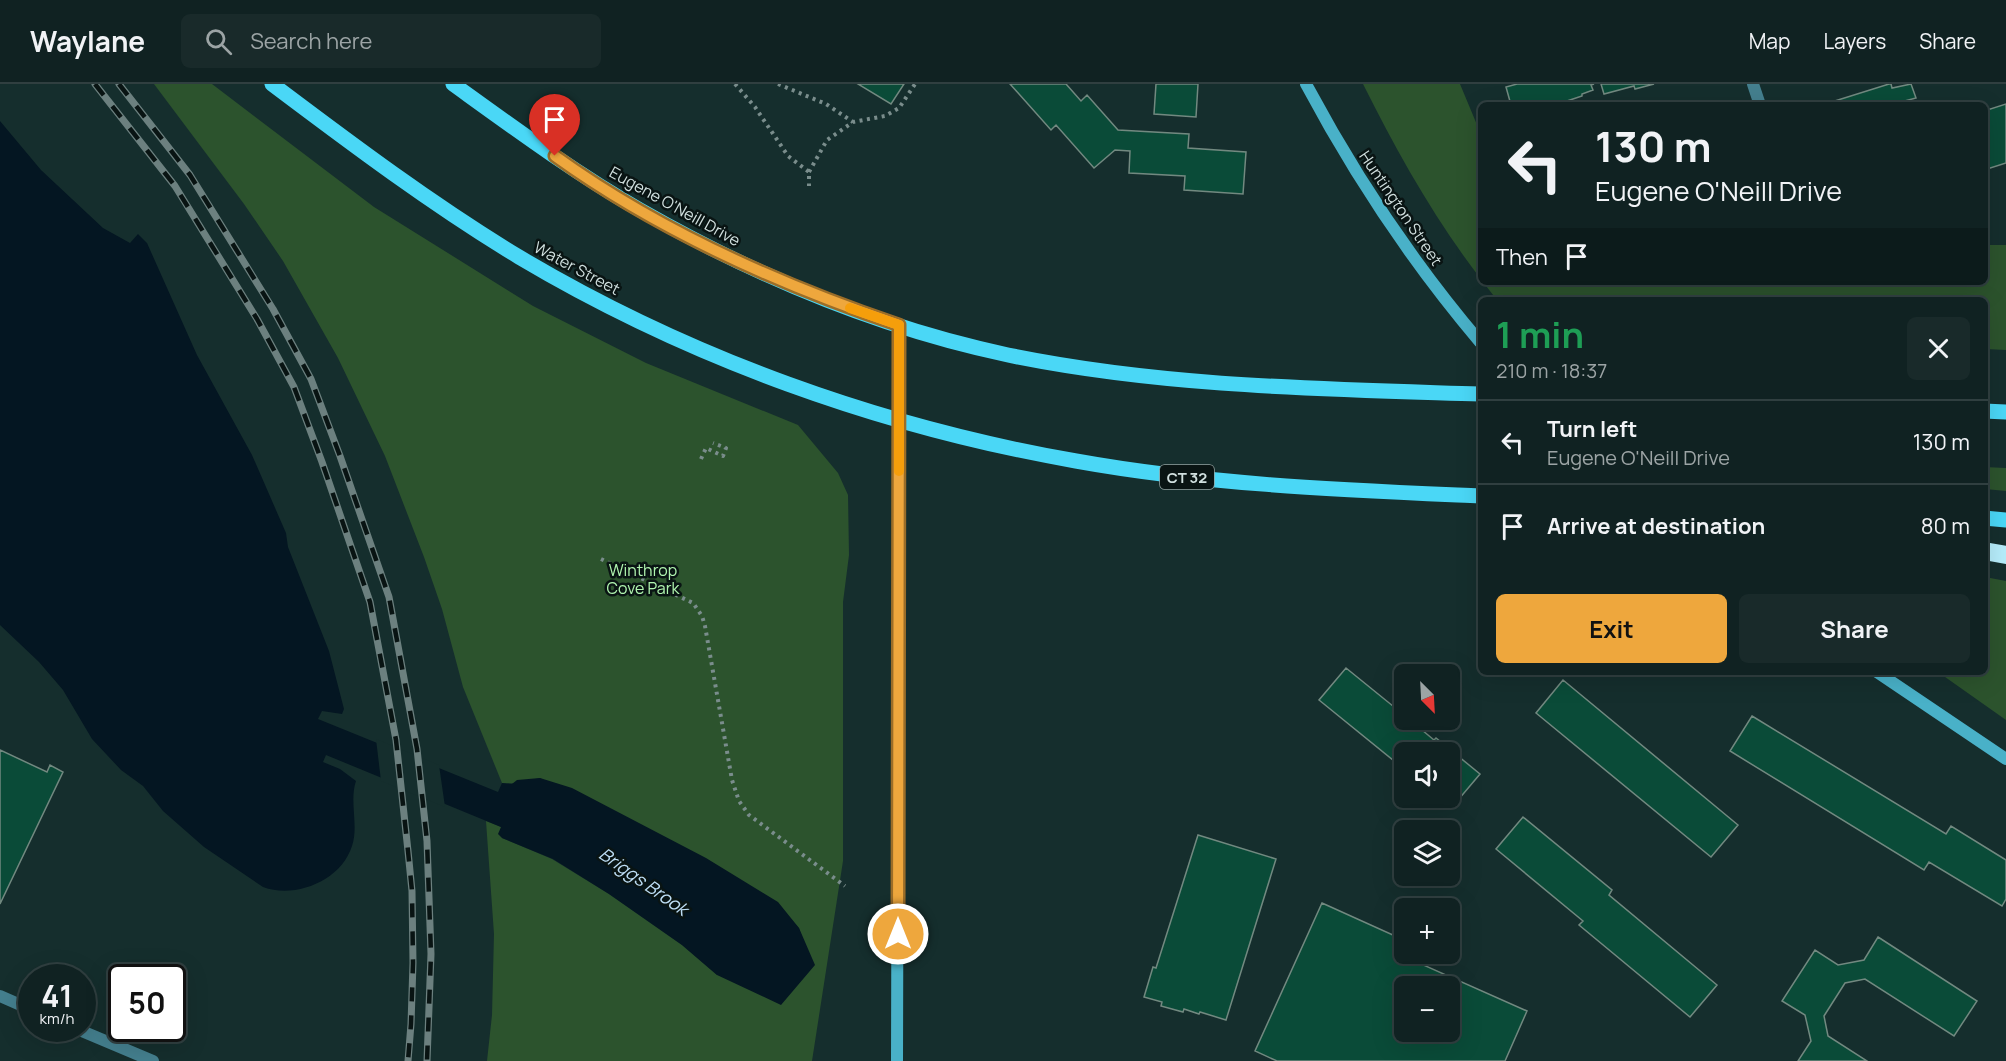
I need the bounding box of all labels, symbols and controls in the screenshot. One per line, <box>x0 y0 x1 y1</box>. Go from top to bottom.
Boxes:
search box <box>181 14 601 68</box>
text: Waylane <box>30 22 145 60</box>
icon: search <box>202 25 235 58</box>
text: Search here <box>250 26 372 56</box>
text: Map <box>1749 27 1790 55</box>
text: Layers <box>1823 27 1886 55</box>
text: Share <box>1919 27 1976 55</box>
pin <box>529 94 580 156</box>
icon: arrive <box>538 103 571 136</box>
text: 130 m <box>1595 117 1712 175</box>
icon: left <box>1496 126 1574 204</box>
street label: Huntington Street <box>1354 146 1448 270</box>
street label: Eugene O'Neill Drive <box>606 161 744 251</box>
text: Eugene O'Neill Drive <box>1595 172 1842 209</box>
street label: Water Street <box>530 236 624 300</box>
icon: arrive <box>1560 240 1593 273</box>
text: Then <box>1496 242 1548 272</box>
text: 1 min <box>1496 310 1584 359</box>
button: close <box>1907 317 1970 380</box>
text: 210 m · 18:37 <box>1496 357 1607 384</box>
text: Turn left <box>1547 414 1637 444</box>
icon: left <box>1496 426 1529 459</box>
text: 130 m <box>1913 427 1970 457</box>
text: Eugene O'Neill Drive <box>1547 444 1730 471</box>
road number: CT 32 <box>1160 465 1214 489</box>
icon: arrive <box>1496 510 1529 543</box>
text: Arrive at destination <box>1547 511 1765 541</box>
text: 80 m <box>1921 511 1970 541</box>
park label: Winthrop Cove Park <box>607 559 680 599</box>
button: Exit <box>1496 594 1727 663</box>
button: Share <box>1739 594 1970 663</box>
north arrow <box>1394 664 1460 730</box>
map controls <box>1394 664 1460 1042</box>
button: sound <box>1394 742 1460 808</box>
button: layers <box>1394 820 1460 886</box>
water label: Briggs Brook <box>595 841 696 922</box>
button: + <box>1394 898 1460 964</box>
position arrow <box>866 902 930 966</box>
speed limit sign: 50 <box>108 964 186 1042</box>
text: 41 <box>41 975 73 1016</box>
button: − <box>1394 976 1460 1042</box>
text: km/h <box>40 1008 74 1029</box>

